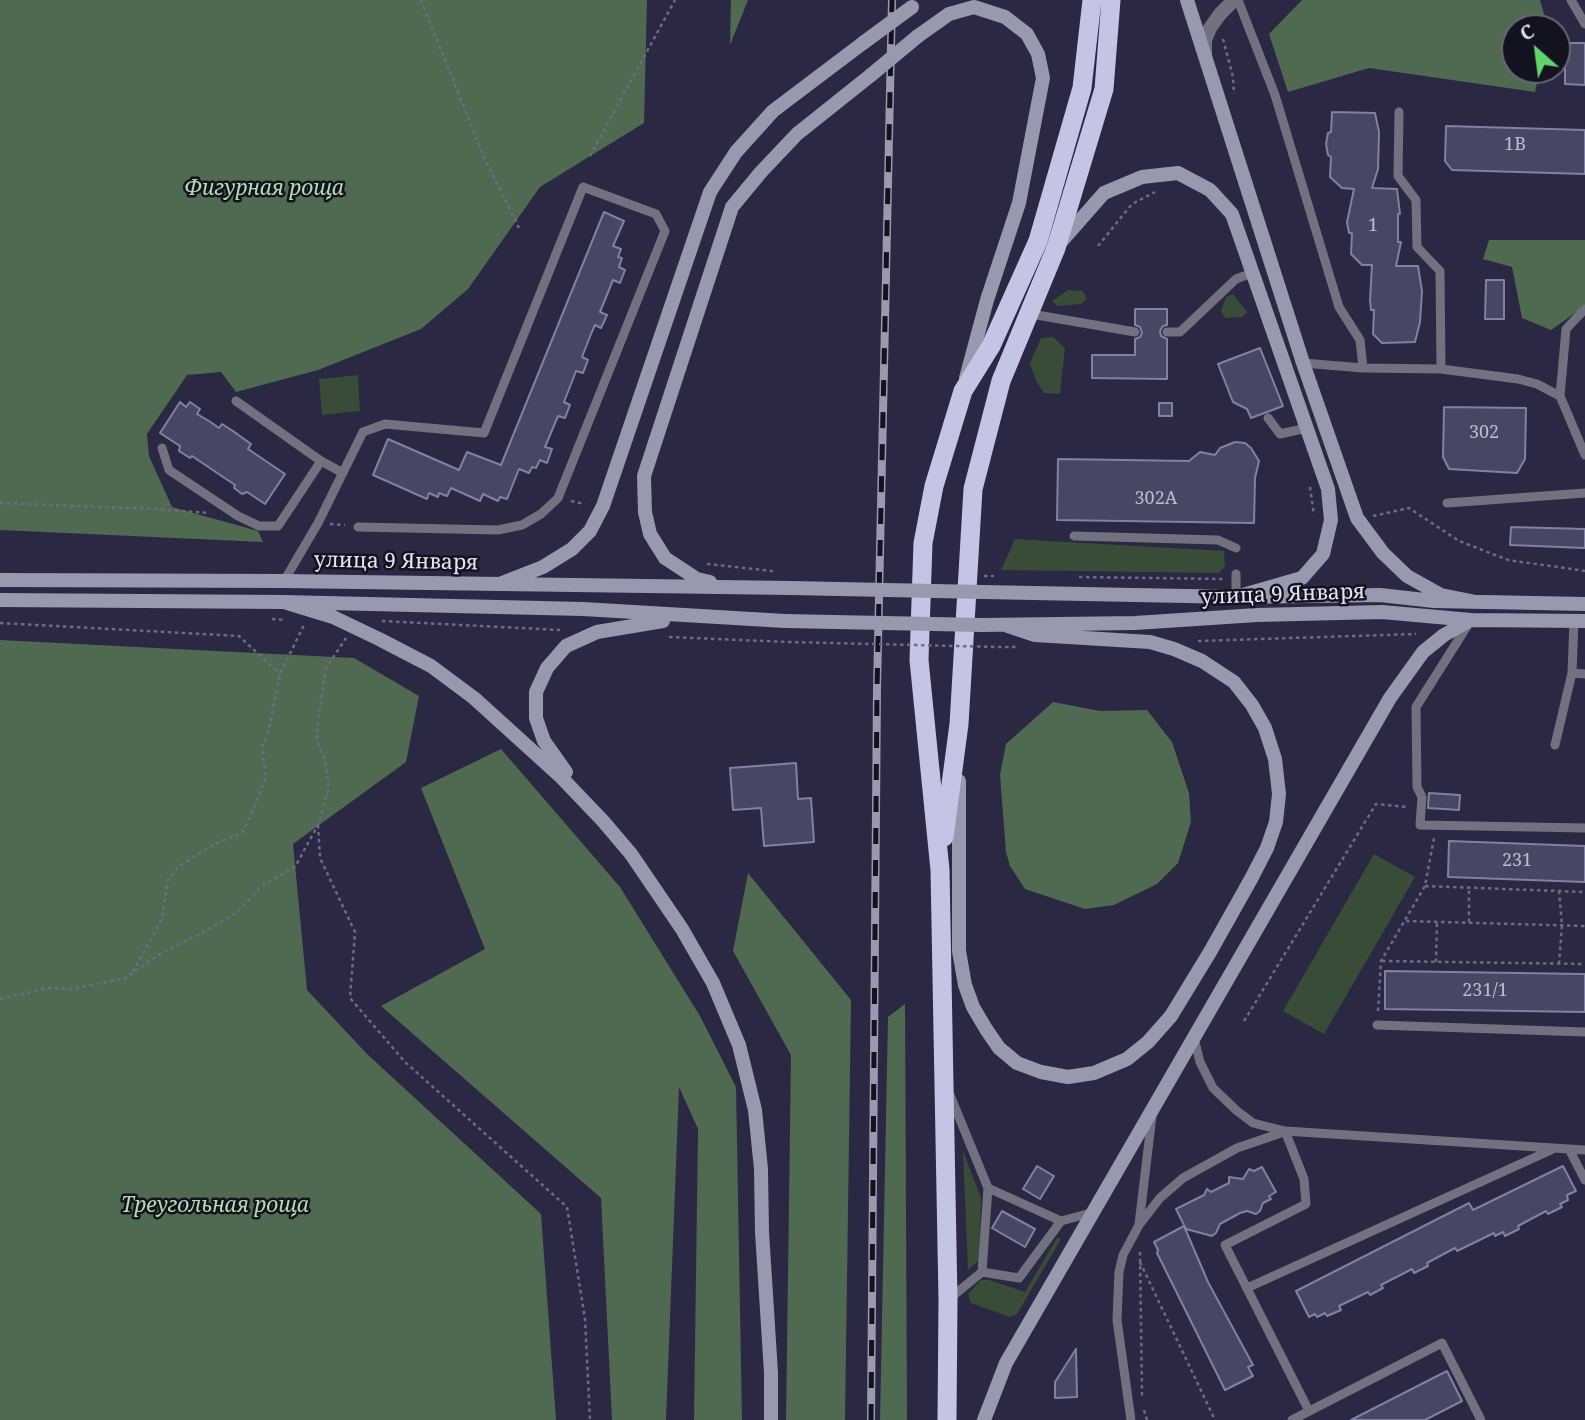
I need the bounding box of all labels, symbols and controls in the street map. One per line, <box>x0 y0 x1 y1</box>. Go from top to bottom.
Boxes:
north arrow <box>1501 14 1571 84</box>
text: С <box>1515 18 1539 47</box>
house number: 1В <box>1504 134 1526 156</box>
park label: Фигурная роща <box>184 176 344 202</box>
house number: 1 <box>1368 215 1378 237</box>
house number: 302 <box>1469 422 1499 444</box>
house number: 302А <box>1135 488 1177 510</box>
street label: улица 9 Января <box>314 548 478 576</box>
street label: улица 9 Января <box>1200 580 1366 610</box>
house number: 231 <box>1502 850 1532 872</box>
house number: 231/1 <box>1462 980 1508 1002</box>
park label: Треугольная роща <box>121 1193 309 1219</box>

